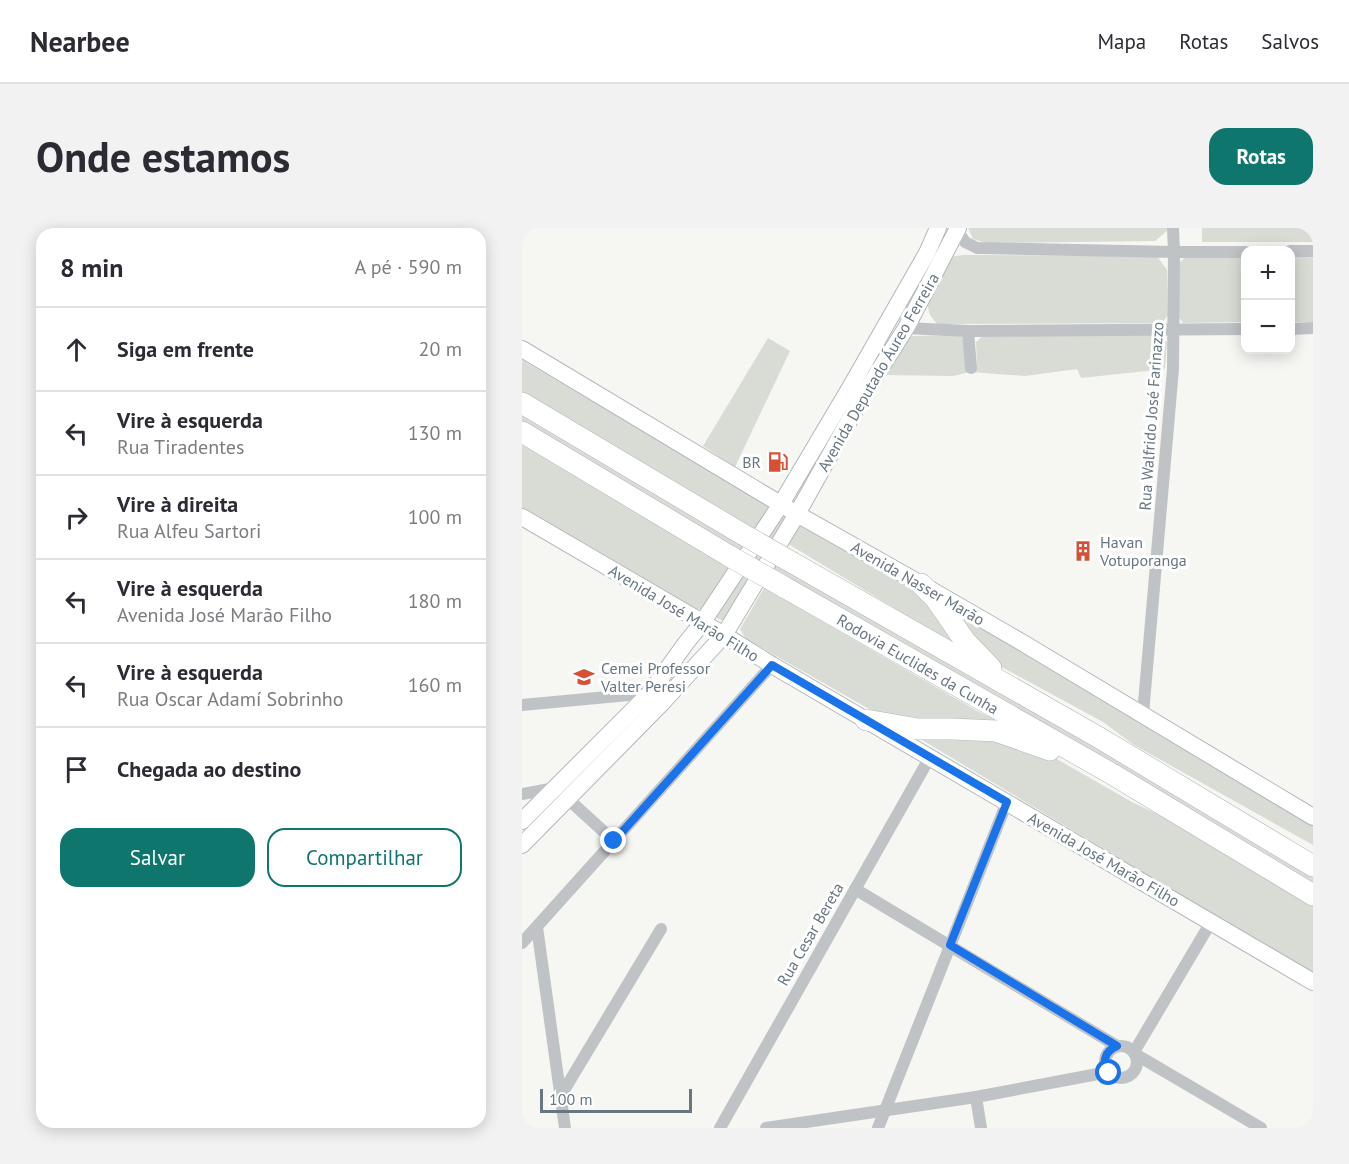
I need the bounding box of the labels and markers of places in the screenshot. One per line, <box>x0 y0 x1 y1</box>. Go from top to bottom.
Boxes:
fuel station icon: BR <box>766 450 790 474</box>
place label: BR <box>742 452 761 472</box>
place label: Havan Votuporanga <box>1099 532 1187 570</box>
building icon: Havan Votuporanga <box>1071 539 1095 563</box>
place label: Cemei Professor Valter Peresi <box>600 658 711 696</box>
school or university icon: Cemei Professor Valter Peresi <box>572 665 596 689</box>

